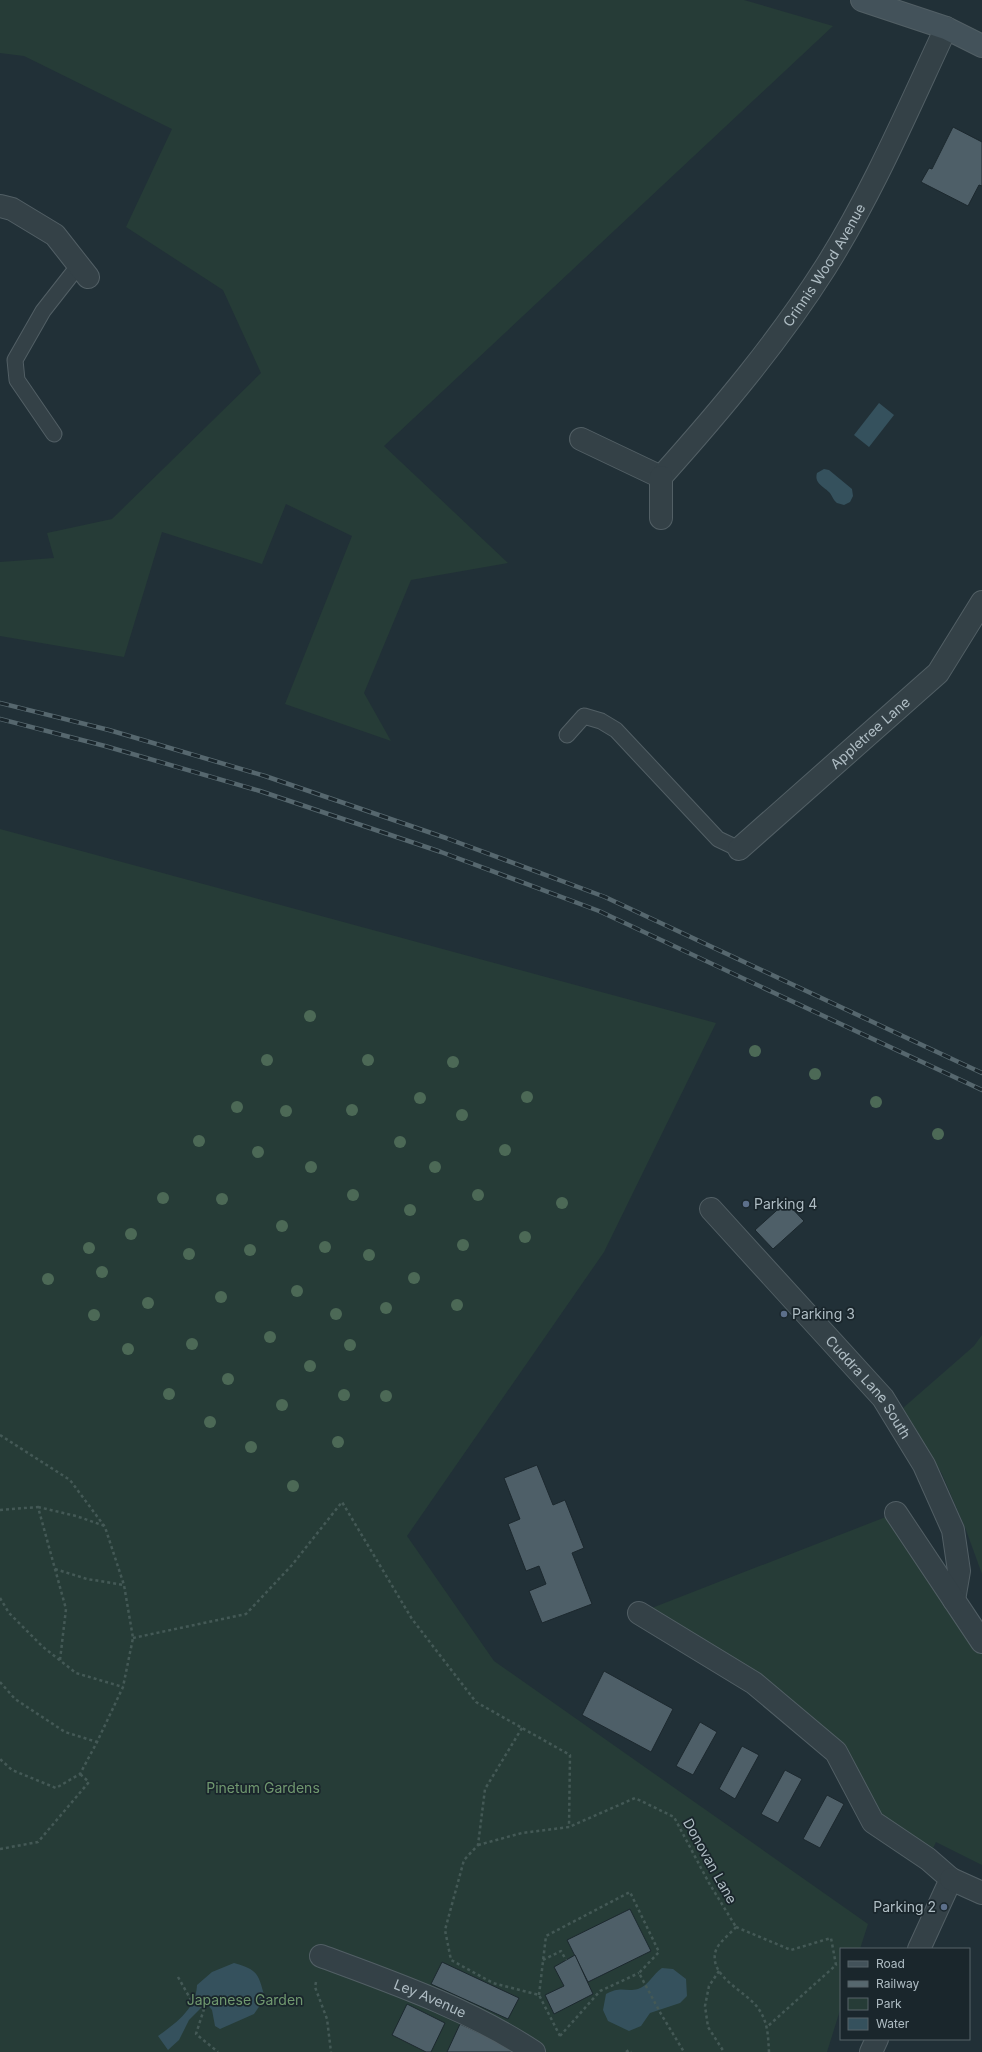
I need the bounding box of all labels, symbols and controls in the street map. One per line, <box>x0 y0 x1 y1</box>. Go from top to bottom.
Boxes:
street label: Crinnis Wood Avenue <box>779 200 869 330</box>
street label: Appletree Lane <box>826 693 913 772</box>
place label: Parking 4 <box>754 1195 817 1212</box>
marker: Parking 4 <box>741 1199 751 1209</box>
place label: Parking 3 <box>792 1305 855 1322</box>
marker: Parking 3 <box>779 1309 789 1319</box>
street label: Cuddra Lane South <box>822 1332 915 1442</box>
park label: Pinetum Gardens <box>206 1779 320 1796</box>
street label: Donovan Lane <box>680 1815 741 1906</box>
place label: Parking 2 <box>873 1898 936 1915</box>
marker: Parking 2 <box>939 1902 949 1912</box>
legend <box>840 1948 970 2040</box>
text: Road <box>876 1956 905 1971</box>
street label: Ley Avenue <box>392 1975 469 2021</box>
text: Railway <box>876 1976 920 1991</box>
park label: Japanese Garden <box>187 1991 303 2008</box>
text: Park <box>876 1996 902 2011</box>
text: Water <box>876 2016 910 2031</box>

